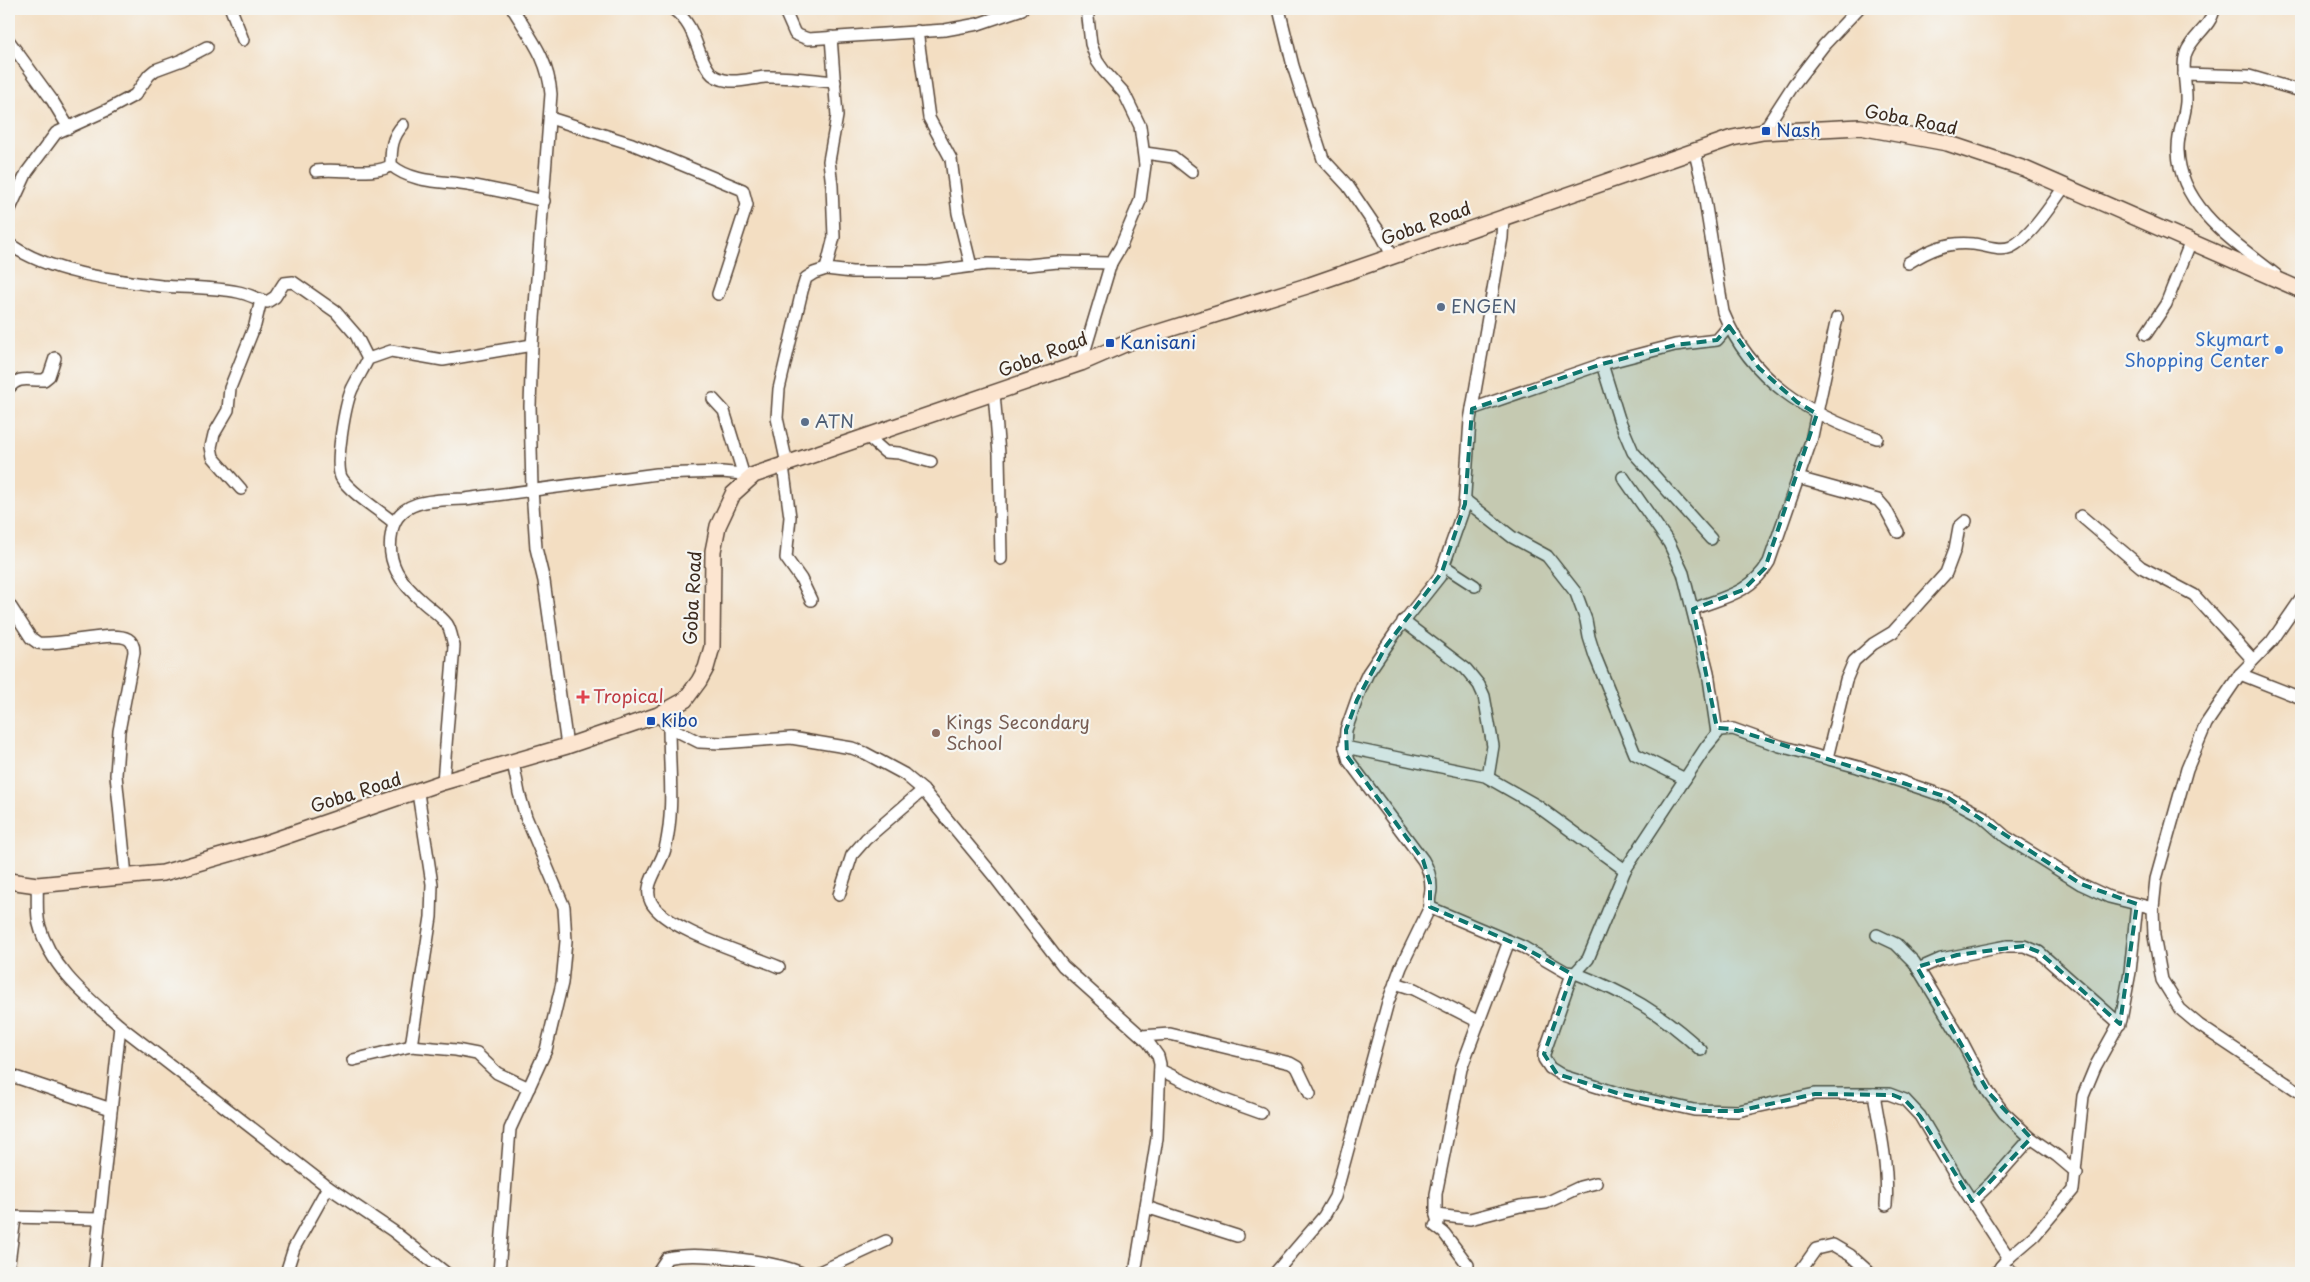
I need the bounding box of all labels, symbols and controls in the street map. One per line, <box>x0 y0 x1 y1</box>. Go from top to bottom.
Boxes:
street label: Goba Road <box>1862 96 1960 141</box>
place label: Nash <box>1776 116 1821 143</box>
marker: Nash <box>1760 125 1772 137</box>
street label: Goba Road <box>1377 194 1474 251</box>
place label: ENGEN <box>1451 292 1517 319</box>
marker: ENGEN <box>1435 301 1447 313</box>
street label: Goba Road <box>994 324 1091 383</box>
place label: Skymart Shopping Center <box>2124 325 2270 373</box>
place label: Kanisani <box>1120 328 1196 355</box>
marker: Kanisani <box>1104 337 1116 349</box>
marker: Skymart Shopping Center <box>2273 344 2285 356</box>
place label: ATN <box>815 407 854 434</box>
marker: ATN <box>799 416 811 428</box>
street label: Goba Road <box>676 550 707 646</box>
place label: Tropical <box>593 682 664 709</box>
marker: Tropical <box>577 691 589 703</box>
place label: Kibo <box>661 706 698 733</box>
place label: Kings Secondary School <box>946 708 1090 756</box>
marker: Kibo <box>645 715 657 727</box>
marker: Kings Secondary School <box>930 727 942 739</box>
street label: Goba Road <box>307 764 405 819</box>

